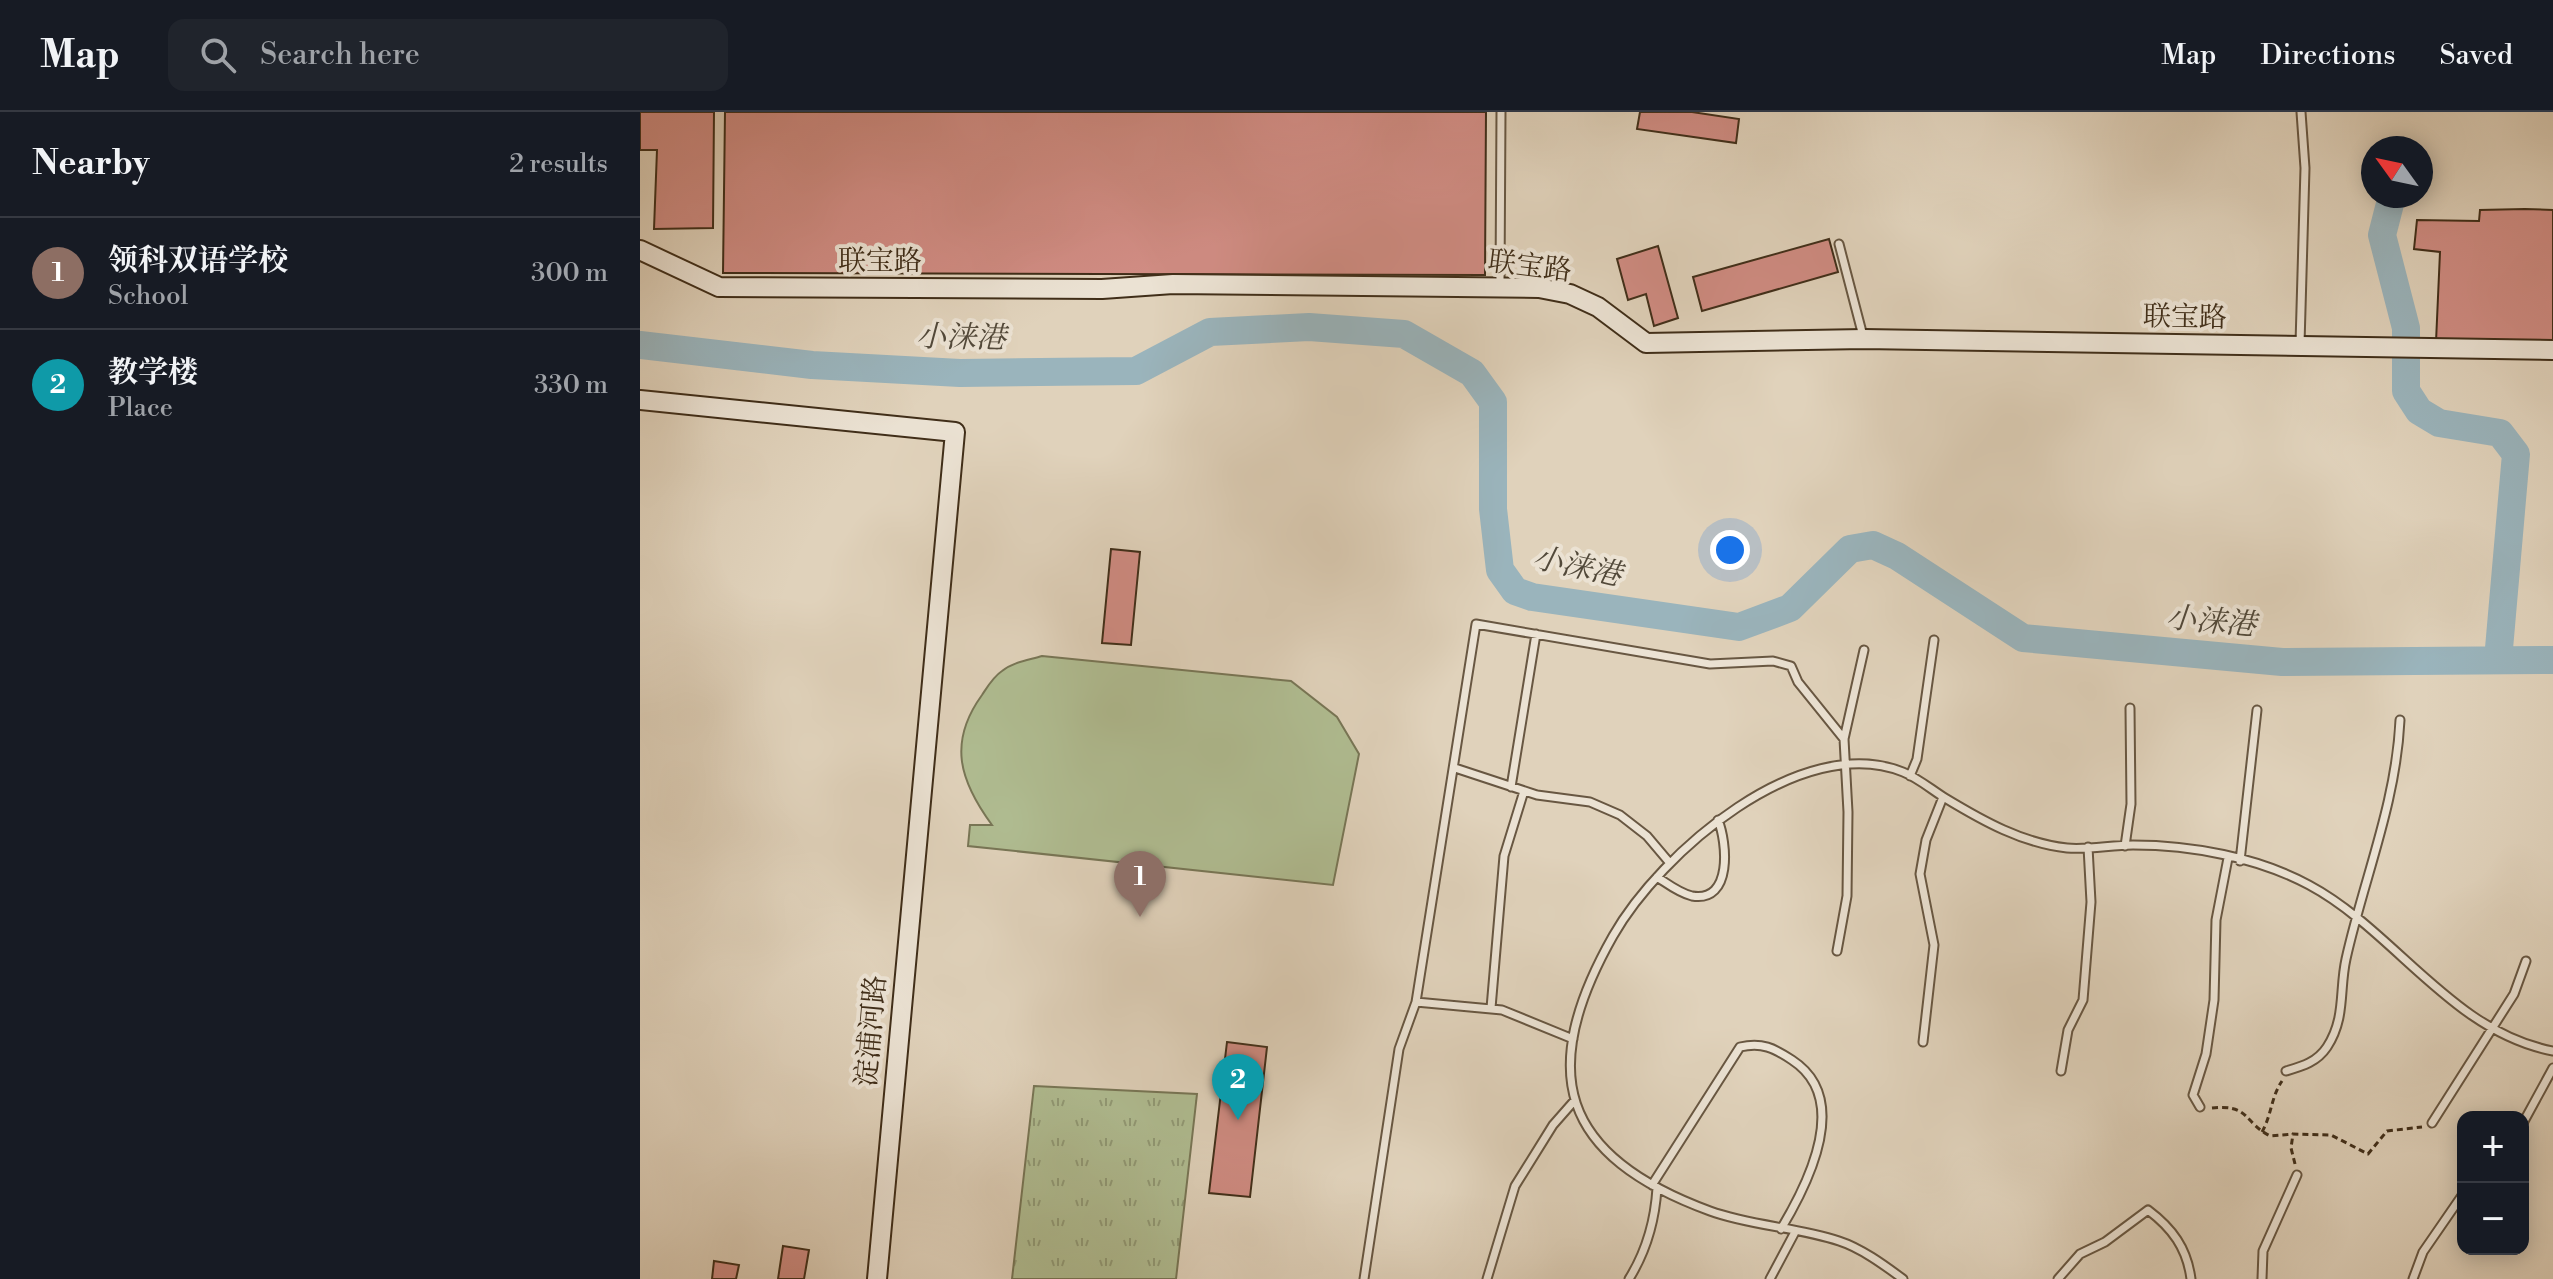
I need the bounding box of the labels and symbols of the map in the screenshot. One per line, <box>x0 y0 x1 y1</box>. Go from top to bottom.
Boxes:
north arrow <box>2361 136 2433 208</box>
street label: 联宝路 <box>838 244 922 279</box>
street label: 联宝路 <box>1486 244 1574 289</box>
street label: 联宝路 <box>2143 299 2227 336</box>
water label: 小涞港 <box>916 318 1010 358</box>
your location <box>1710 530 1750 570</box>
water label: 小涞港 <box>1529 539 1629 596</box>
water label: 小涞港 <box>2164 599 2261 645</box>
pin: 1 <box>1114 851 1166 917</box>
street label: 淀浦河路 <box>849 974 894 1088</box>
pin: 2 <box>1212 1054 1264 1120</box>

